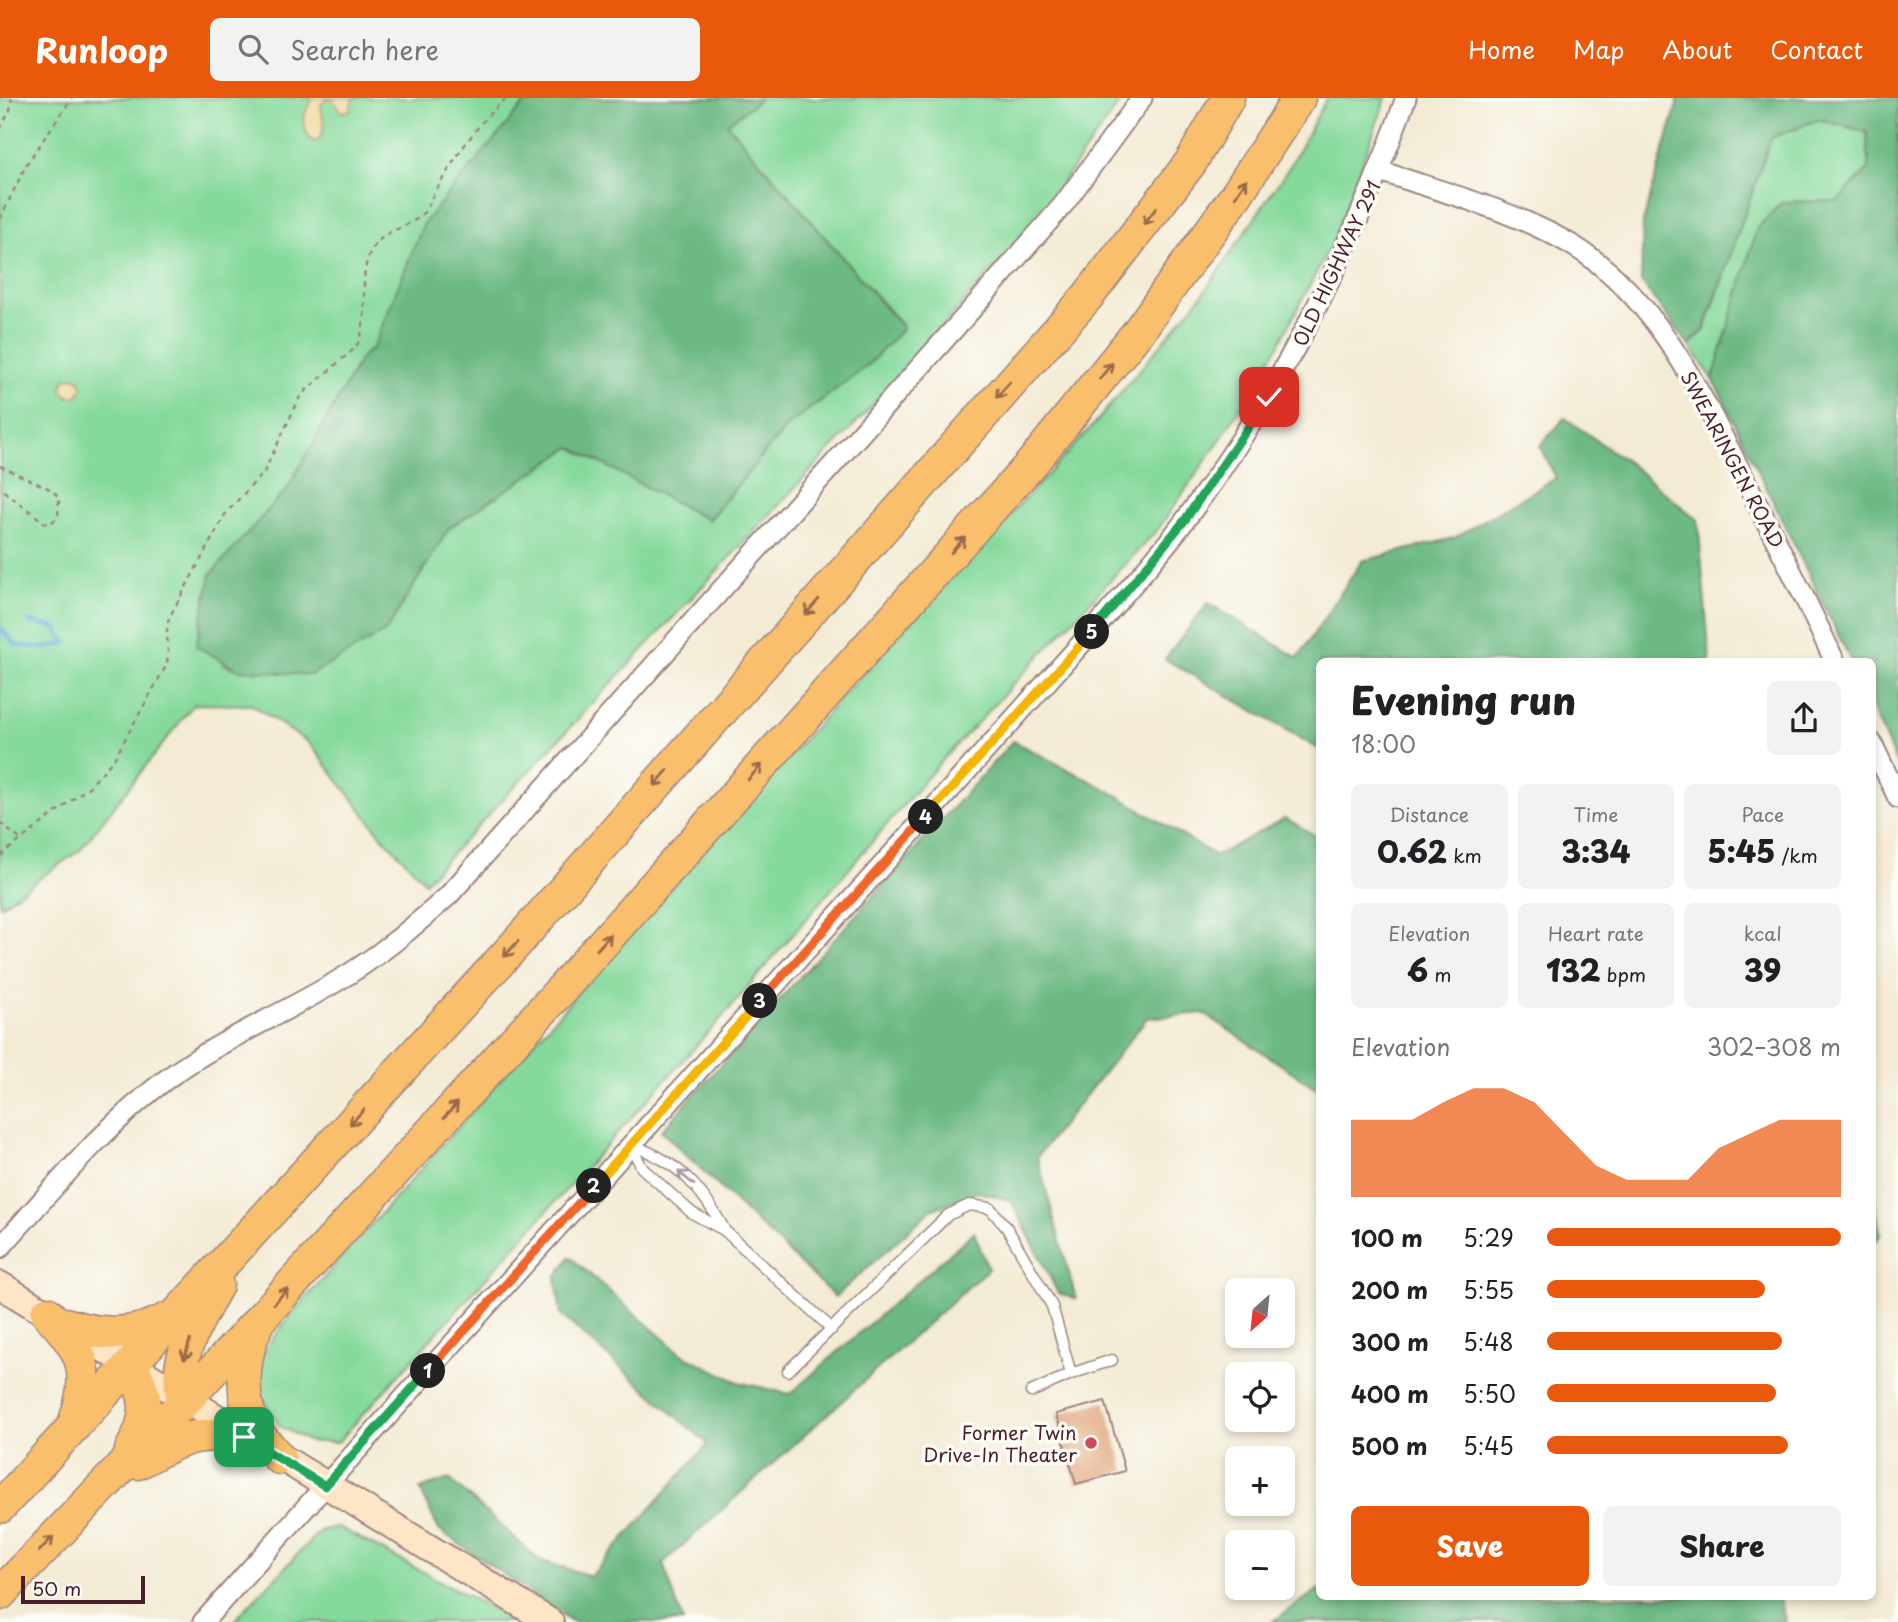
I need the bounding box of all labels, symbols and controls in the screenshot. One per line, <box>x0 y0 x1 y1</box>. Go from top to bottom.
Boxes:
search box <box>210 18 700 81</box>
text: Runloop <box>35 24 168 74</box>
icon: search <box>234 30 272 68</box>
text: Search here <box>290 30 439 69</box>
text: Home <box>1468 31 1535 67</box>
text: Map <box>1573 31 1624 67</box>
text: About <box>1662 31 1732 67</box>
text: Contact <box>1770 31 1863 67</box>
street label: OLD HIGHWAY 291 <box>1285 175 1387 351</box>
one-way arrow <box>1234 179 1248 199</box>
one-way arrow <box>1142 206 1157 225</box>
one-way arrow <box>1098 363 1113 381</box>
street label: SWEARINGEN ROAD <box>1674 365 1792 553</box>
pin <box>1239 367 1299 427</box>
icon: check <box>1250 378 1288 416</box>
one-way arrow <box>995 381 1012 398</box>
one-way arrow <box>950 537 967 554</box>
one-way arrow <box>803 598 820 615</box>
pin: 5 <box>1074 614 1110 650</box>
text: 5 <box>1085 617 1098 645</box>
text: Evening run <box>1351 671 1576 728</box>
button: share <box>1767 681 1841 755</box>
text: 18:00 <box>1351 726 1416 761</box>
one-way arrow <box>747 763 763 781</box>
one-way arrow <box>653 769 670 786</box>
pin: 4 <box>908 800 944 834</box>
text: Distance <box>1389 800 1469 828</box>
text: Time <box>1574 800 1618 828</box>
text: Pace <box>1741 800 1784 828</box>
text: 4 <box>919 802 932 830</box>
text: 0.62 <box>1377 828 1447 873</box>
text: 3:34 <box>1562 828 1630 873</box>
text: 5:45 <box>1708 828 1775 873</box>
text: km <box>1447 841 1482 869</box>
text: /km <box>1775 841 1818 869</box>
text: Elevation <box>1388 919 1470 947</box>
text: Heart rate <box>1548 919 1644 947</box>
text: kcal <box>1744 919 1782 947</box>
one-way arrow <box>596 933 612 951</box>
one-way arrow <box>503 940 519 958</box>
text: 6 <box>1407 947 1428 992</box>
text: 132 <box>1546 947 1601 992</box>
text: 39 <box>1744 947 1781 992</box>
text: m <box>1428 960 1452 988</box>
text: bpm <box>1601 960 1646 988</box>
pin: 3 <box>742 984 778 1018</box>
text: 3 <box>753 986 766 1014</box>
text: Elevation <box>1351 1029 1450 1064</box>
text: 302–308 m <box>1707 1029 1841 1064</box>
one-way arrow <box>443 1101 459 1119</box>
one-way arrow <box>349 1108 366 1125</box>
pin: 2 <box>576 1168 612 1204</box>
one-way arrow <box>677 1170 695 1186</box>
text: 2 <box>587 1171 600 1199</box>
text: 100 m <box>1351 1220 1423 1255</box>
text: 5:29 <box>1463 1220 1514 1255</box>
text: 200 m <box>1351 1272 1428 1307</box>
text: 5:55 <box>1463 1272 1514 1307</box>
north arrow <box>1225 1278 1295 1348</box>
map controls <box>1225 1278 1295 1600</box>
one-way arrow <box>273 1287 289 1305</box>
text: 300 m <box>1351 1324 1429 1359</box>
text: 5:48 <box>1463 1324 1514 1359</box>
one-way arrow <box>179 1339 192 1361</box>
pin: 1 <box>410 1354 446 1388</box>
text: 1 <box>423 1356 432 1384</box>
button: locate <box>1225 1362 1295 1432</box>
text: 400 m <box>1351 1376 1429 1411</box>
text: 5:50 <box>1463 1376 1516 1411</box>
pin <box>214 1407 274 1467</box>
icon: arrive <box>225 1418 263 1456</box>
place label: Former Twin Drive-In Theater <box>924 1418 1077 1468</box>
text: 500 m <box>1351 1428 1428 1463</box>
text: 5:45 <box>1463 1428 1514 1463</box>
marker: Former Twin Drive-In Theater <box>1083 1435 1099 1451</box>
button: + <box>1225 1446 1295 1516</box>
button: Save <box>1351 1506 1589 1586</box>
button: Share <box>1603 1506 1841 1586</box>
button: − <box>1225 1530 1295 1600</box>
one-way arrow <box>37 1535 54 1552</box>
scale bar <box>21 1573 145 1605</box>
text: 50 m <box>32 1574 81 1602</box>

